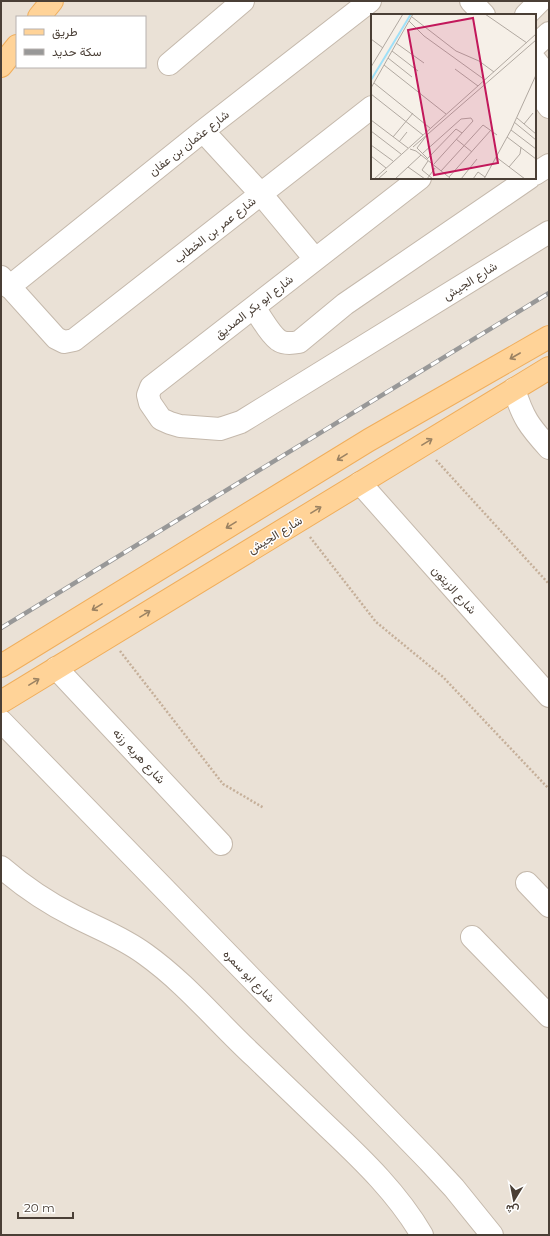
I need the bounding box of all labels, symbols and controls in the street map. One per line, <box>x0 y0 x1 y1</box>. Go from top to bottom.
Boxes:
inset map <box>371 14 536 179</box>
legend <box>16 16 146 68</box>
text: طريق <box>52 24 78 40</box>
text: سكة حديد <box>52 44 102 59</box>
street label: شارع عثمان بن عفان <box>145 107 233 180</box>
street label: شارع عمر بن الخطاب <box>171 193 260 268</box>
street label: شارع الجيش <box>440 258 501 305</box>
street label: شارع ابو بكر الصديق <box>211 271 297 343</box>
one-way arrow <box>509 353 521 361</box>
one-way arrow <box>421 438 432 446</box>
one-way arrow <box>336 453 348 461</box>
one-way arrow <box>310 505 322 513</box>
street label: شارع الجيش <box>245 512 306 558</box>
one-way arrow <box>225 521 237 529</box>
street label: شارع الزيتون <box>427 562 480 618</box>
one-way arrow <box>91 604 103 612</box>
one-way arrow <box>139 610 150 618</box>
one-way arrow <box>28 677 40 685</box>
street label: شارع هريه رزنه <box>108 725 169 788</box>
street label: شارع ابو سمره <box>219 946 278 1007</box>
north arrow <box>494 1180 534 1220</box>
scale bar <box>18 1194 73 1220</box>
text: 20 m <box>24 1200 55 1215</box>
text: ش <box>505 1202 520 1218</box>

